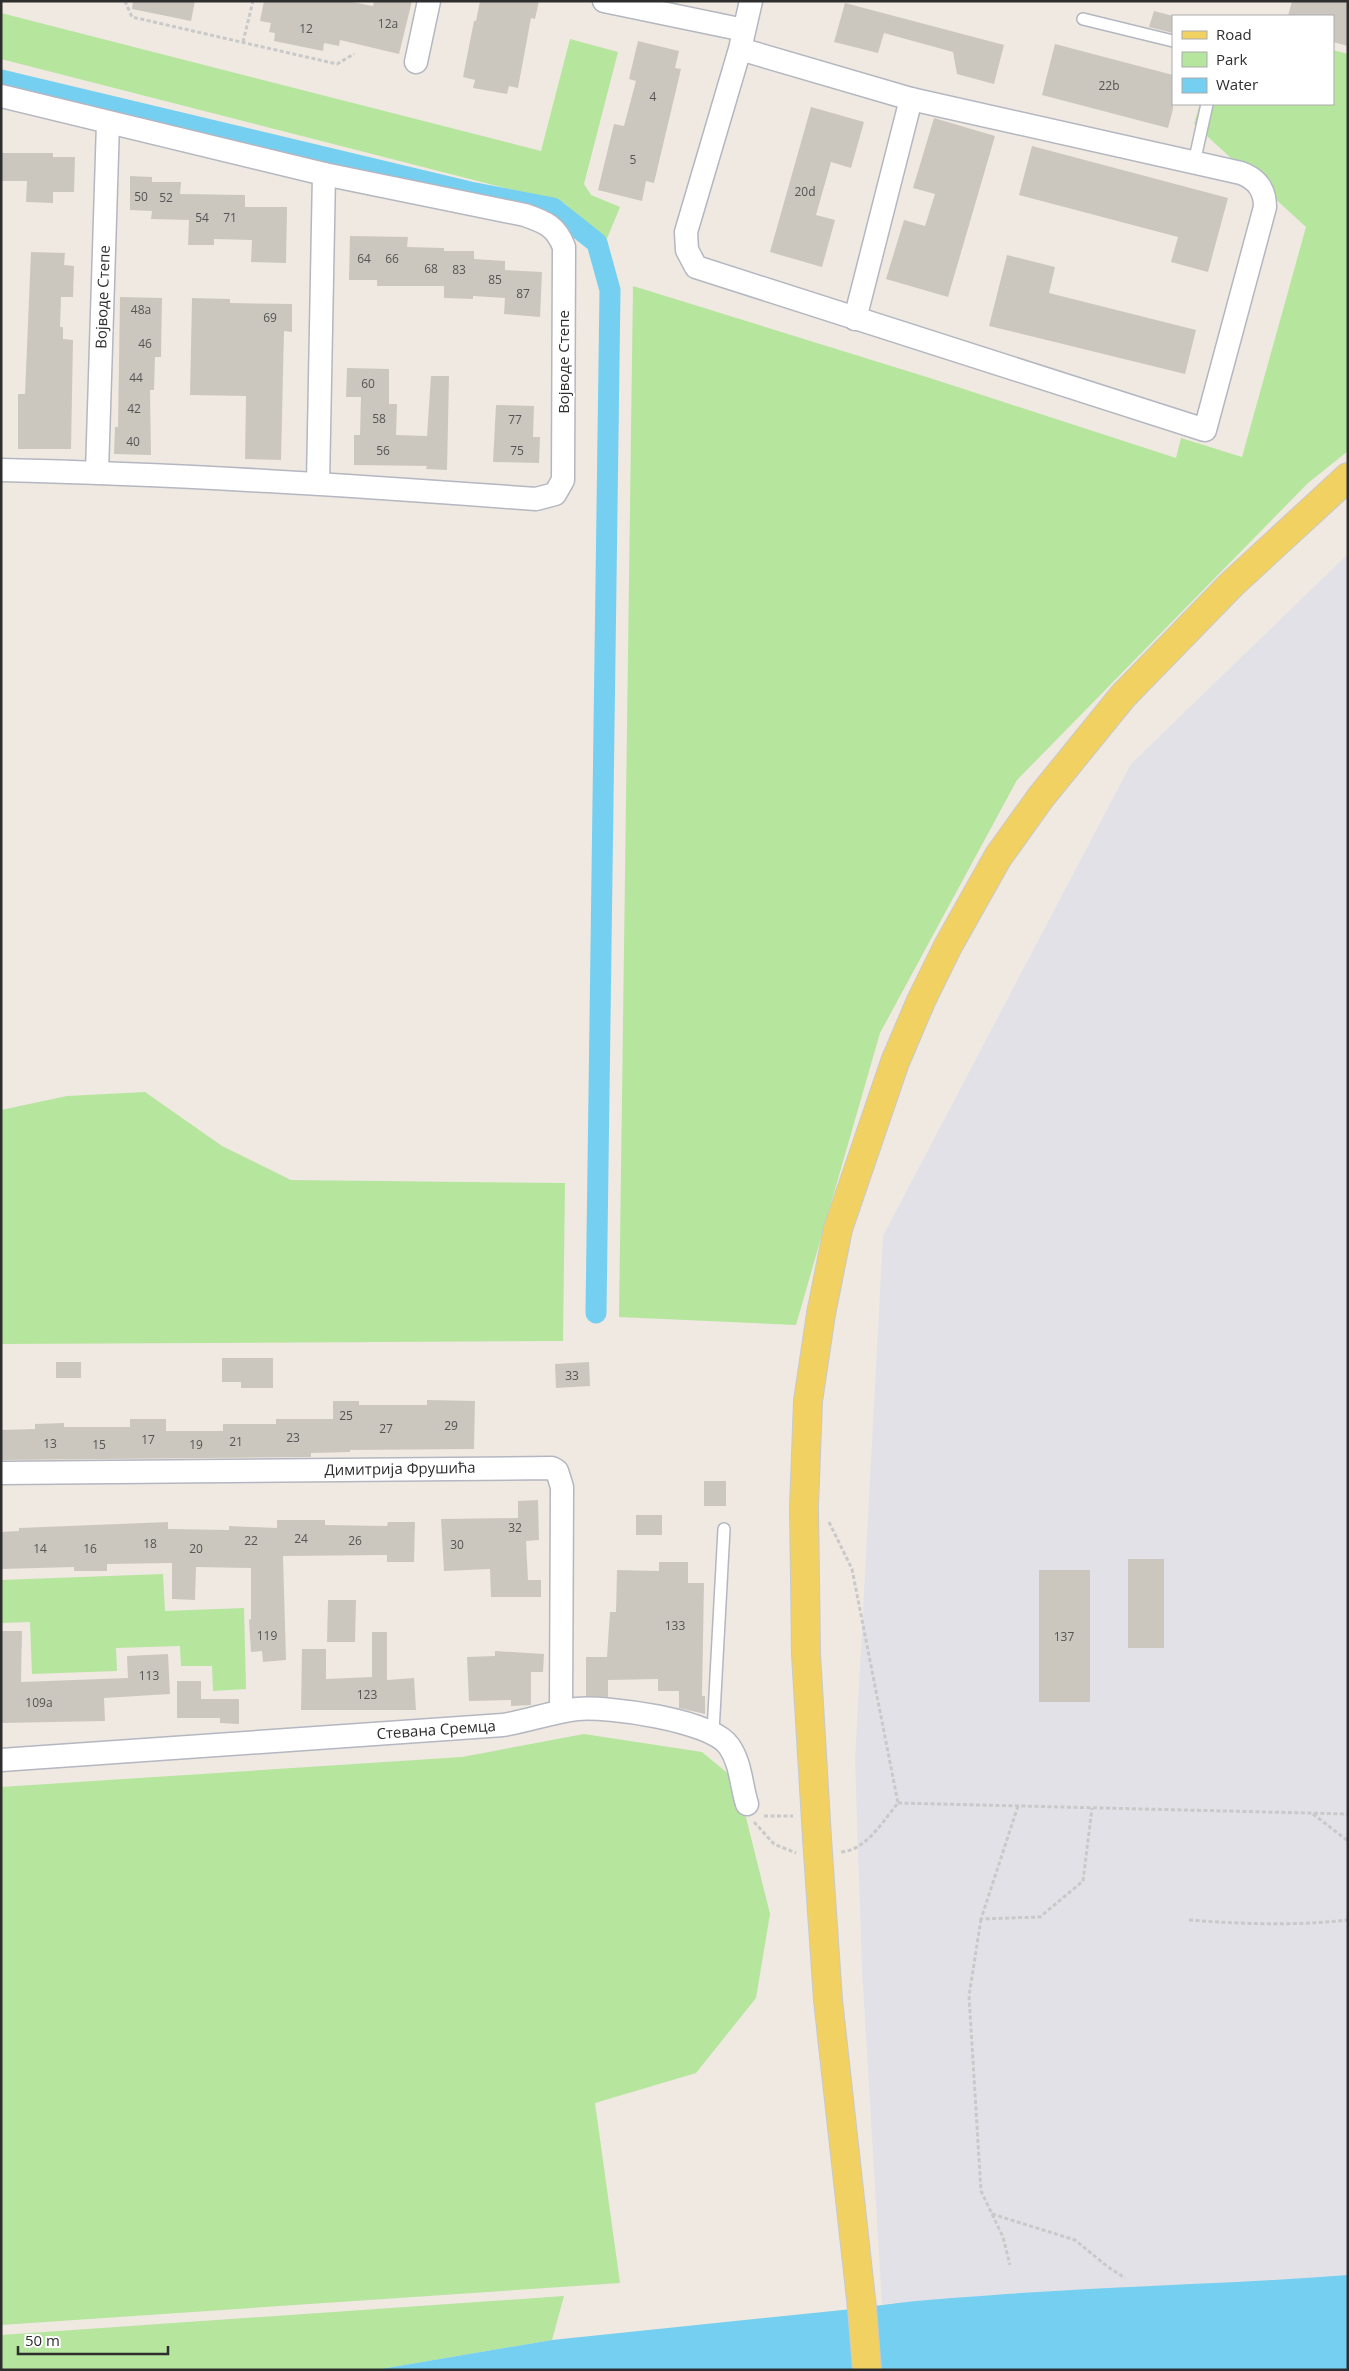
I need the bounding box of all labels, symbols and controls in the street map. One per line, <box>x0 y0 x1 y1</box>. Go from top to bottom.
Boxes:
house number: 12a <box>378 15 398 32</box>
legend <box>1172 15 1334 105</box>
house number: 12 <box>299 20 313 37</box>
text: Road <box>1216 24 1252 44</box>
text: Park <box>1216 49 1247 69</box>
text: Water <box>1216 74 1258 94</box>
house number: 22b <box>1098 77 1120 94</box>
house number: 4 <box>650 88 657 105</box>
house number: 5 <box>630 151 637 168</box>
house number: 20d <box>794 183 816 200</box>
house number: 50 <box>134 188 148 205</box>
house number: 52 <box>159 189 173 206</box>
house number: 54 <box>195 209 209 226</box>
house number: 71 <box>223 209 237 226</box>
street label: Војводе Степе <box>90 245 114 349</box>
house number: 64 <box>357 250 371 267</box>
house number: 66 <box>385 250 399 267</box>
house number: 68 <box>424 260 438 277</box>
house number: 83 <box>452 261 466 278</box>
house number: 85 <box>488 271 502 288</box>
house number: 87 <box>516 285 530 302</box>
house number: 48a <box>131 301 151 318</box>
house number: 69 <box>263 309 277 326</box>
street label: Војводе Степе <box>553 310 573 414</box>
house number: 46 <box>138 335 152 352</box>
house number: 44 <box>129 369 143 386</box>
house number: 60 <box>361 375 375 392</box>
house number: 42 <box>127 400 141 417</box>
house number: 58 <box>372 410 386 427</box>
house number: 77 <box>508 411 522 428</box>
house number: 40 <box>126 433 140 450</box>
house number: 56 <box>376 442 390 459</box>
house number: 75 <box>510 442 524 459</box>
house number: 33 <box>565 1367 579 1384</box>
house number: 25 <box>339 1407 353 1424</box>
house number: 29 <box>444 1417 458 1434</box>
house number: 27 <box>379 1420 393 1437</box>
house number: 23 <box>286 1429 300 1446</box>
house number: 17 <box>141 1431 155 1448</box>
house number: 21 <box>229 1433 243 1450</box>
house number: 13 <box>43 1435 57 1452</box>
house number: 15 <box>92 1436 106 1453</box>
house number: 19 <box>189 1436 203 1453</box>
street label: Димитрија Фрушића <box>324 1457 476 1479</box>
house number: 32 <box>508 1519 522 1536</box>
house number: 24 <box>294 1530 308 1547</box>
house number: 22 <box>244 1532 258 1549</box>
house number: 26 <box>348 1532 362 1549</box>
house number: 18 <box>143 1535 157 1552</box>
house number: 30 <box>450 1536 464 1553</box>
house number: 14 <box>33 1540 47 1557</box>
house number: 16 <box>83 1540 97 1557</box>
house number: 20 <box>189 1540 203 1557</box>
house number: 133 <box>665 1617 685 1634</box>
house number: 119 <box>257 1627 277 1644</box>
house number: 137 <box>1054 1628 1074 1645</box>
house number: 113 <box>139 1667 159 1684</box>
house number: 123 <box>357 1686 377 1703</box>
house number: 109a <box>25 1694 53 1711</box>
street label: Стевана Сремца <box>376 1715 496 1743</box>
scale bar <box>18 2324 168 2356</box>
text: 50 m <box>25 2330 60 2350</box>

